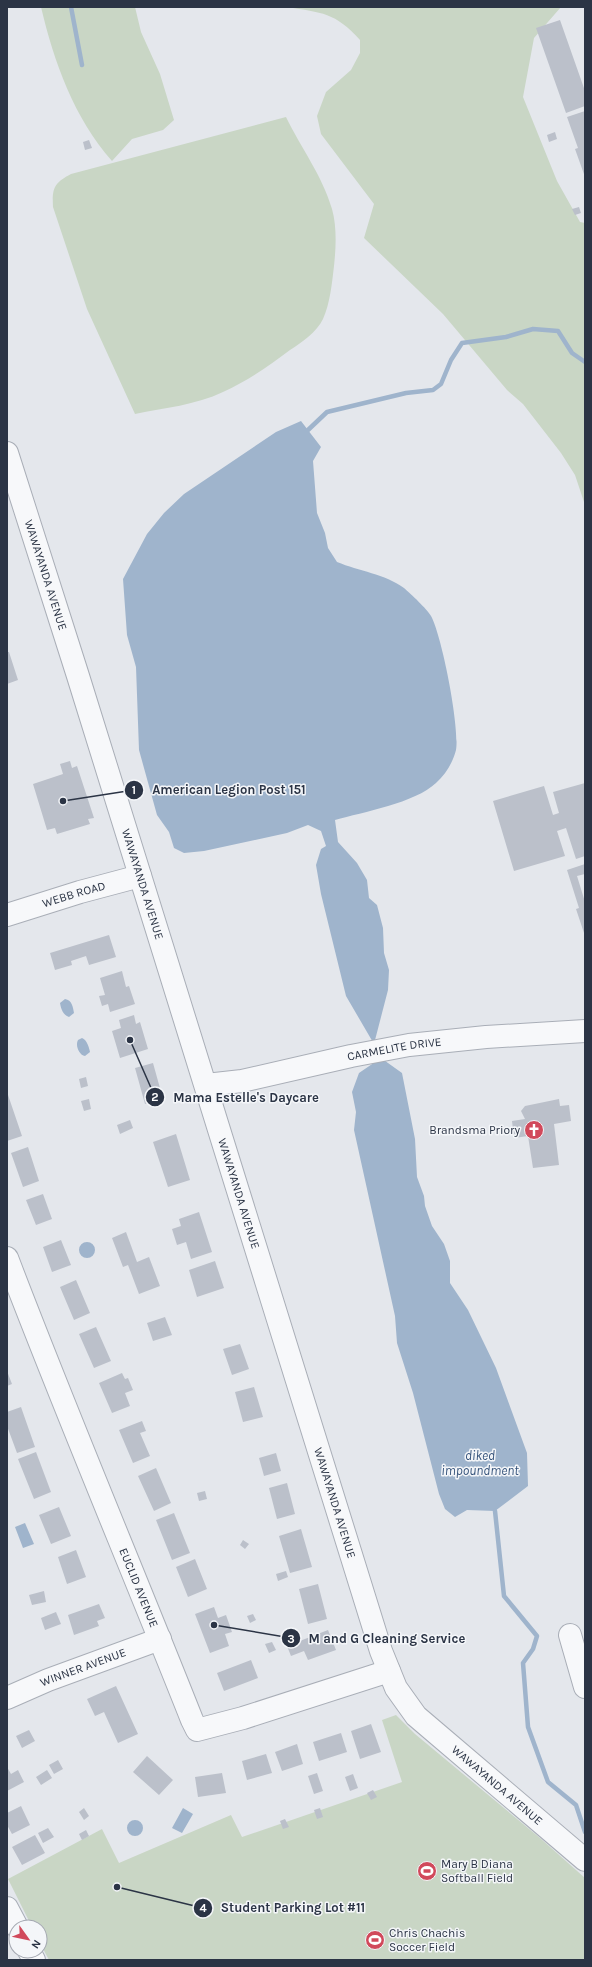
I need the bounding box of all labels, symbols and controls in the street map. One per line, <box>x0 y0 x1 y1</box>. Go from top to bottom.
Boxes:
street label: WAWAYANDA AVENUE <box>22 518 70 632</box>
callout: American Legion Post 151 <box>124 777 314 802</box>
text: American Legion Post 151 <box>152 782 306 797</box>
text: 1 <box>132 783 136 797</box>
street label: WAWAYANDA AVENUE <box>119 827 166 941</box>
street label: WEBB ROAD <box>41 878 107 910</box>
street label: CARMELITE DRIVE <box>346 1035 442 1064</box>
callout: Mama Estelle's Daycare <box>145 1085 327 1110</box>
text: 2 <box>151 1090 159 1104</box>
text: Mama Estelle's Daycare <box>173 1090 319 1105</box>
church icon: Brandsma Priory <box>523 1119 545 1141</box>
place label: Brandsma Priory <box>429 1123 520 1137</box>
street label: WAWAYANDA AVENUE <box>215 1136 263 1251</box>
street label: WAWAYANDA AVENUE <box>311 1446 359 1560</box>
water label: diked impoundment <box>441 1448 519 1478</box>
street label: EUCLID AVENUE <box>116 1546 161 1629</box>
callout: M and G Cleaning Service <box>281 1626 474 1651</box>
text: M and G Cleaning Service <box>309 1631 466 1646</box>
text: 3 <box>287 1632 295 1646</box>
street label: WINNER AVENUE <box>38 1645 128 1690</box>
street label: WAWAYANDA AVENUE <box>449 1742 546 1828</box>
place label: Mary B Diana Softball Field <box>441 1857 513 1885</box>
sports icon: Mary B Diana Softball Field <box>416 1860 438 1882</box>
callout: Student Parking Lot #11 <box>193 1895 373 1920</box>
text: Student Parking Lot #11 <box>221 1900 365 1915</box>
text: 4 <box>199 1901 207 1915</box>
north arrow <box>8 1919 48 1959</box>
place label: Chris Chachis Soccer Field <box>389 1926 465 1954</box>
sports icon: Chris Chachis Soccer Field <box>364 1929 386 1951</box>
text: N <box>28 1937 44 1951</box>

